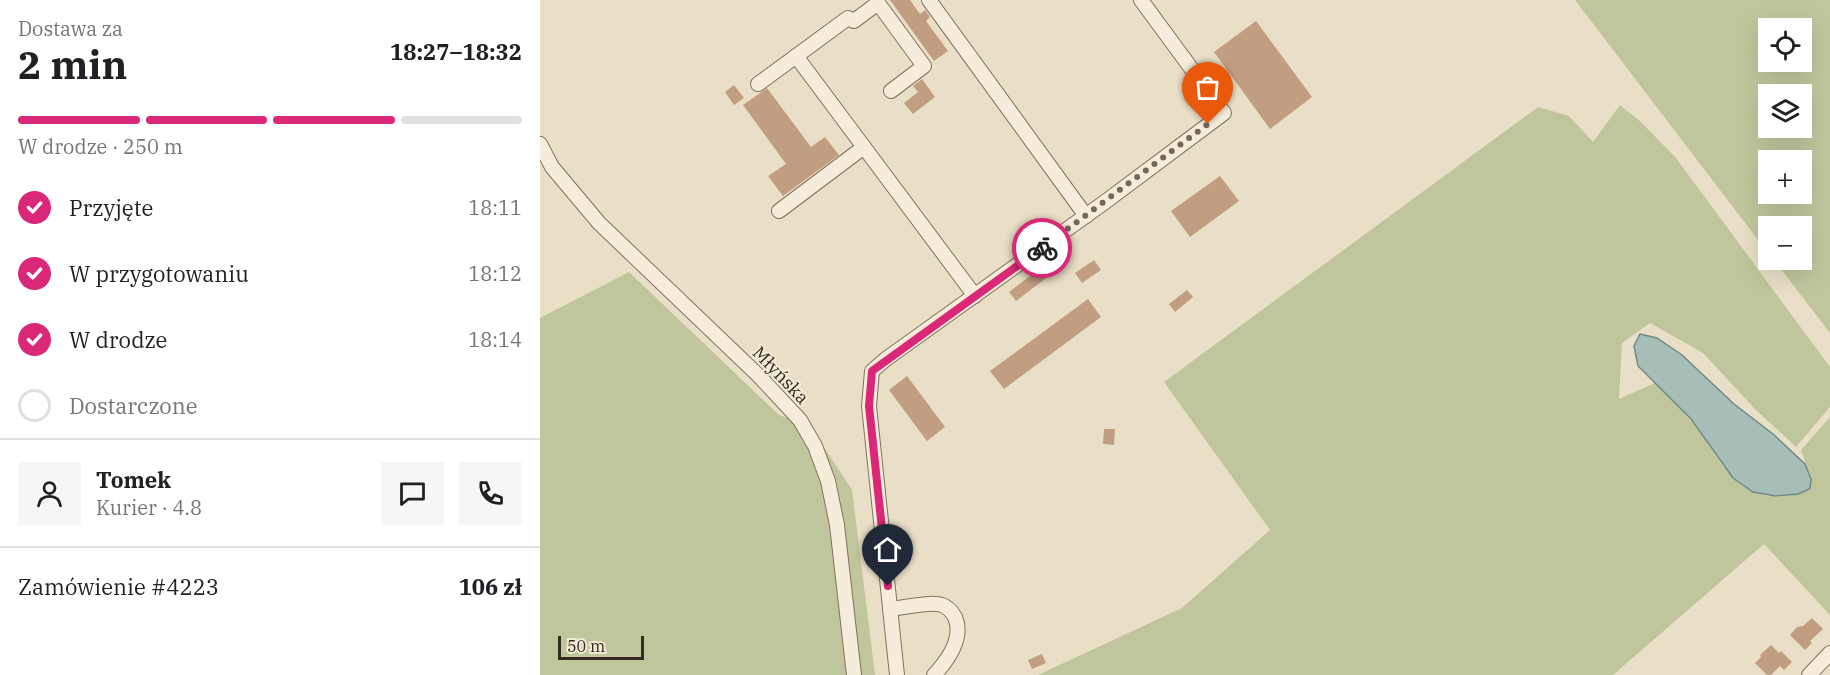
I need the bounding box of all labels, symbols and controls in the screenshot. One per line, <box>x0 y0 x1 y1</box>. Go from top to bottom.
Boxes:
text: Dostawa za <box>18 15 123 42</box>
map controls <box>1758 18 1812 270</box>
button: locate <box>1758 18 1812 72</box>
text: 18:27–18:32 <box>390 37 522 66</box>
text: 2 min <box>18 39 127 90</box>
pin <box>1182 62 1233 124</box>
icon: bag <box>1191 71 1224 104</box>
button: layers <box>1758 84 1812 138</box>
text: W drodze · 250 m <box>18 133 183 160</box>
button: + <box>1758 150 1812 204</box>
icon: check <box>18 191 51 224</box>
text: Przyjęte <box>69 193 153 222</box>
text: 18:11 <box>468 194 522 221</box>
button: − <box>1758 216 1812 270</box>
courier <box>1012 218 1072 278</box>
icon: bike <box>1026 232 1059 265</box>
icon: check <box>18 257 51 290</box>
text: W przygotowaniu <box>69 259 249 288</box>
text: 18:12 <box>468 260 522 287</box>
icon: check <box>18 323 51 356</box>
text: W drodze <box>69 325 167 354</box>
text: 18:14 <box>468 326 522 353</box>
street label: Młyńska <box>748 341 814 409</box>
text: Dostarczone <box>69 391 198 420</box>
button: person <box>18 462 81 525</box>
button: chat <box>381 462 444 525</box>
button: phone <box>459 462 522 525</box>
text: Tomek <box>96 465 171 494</box>
text: Kurier · 4.8 <box>96 494 202 521</box>
pin <box>862 524 913 586</box>
icon: home <box>871 533 904 566</box>
text: Zamówienie #4223 <box>18 572 219 601</box>
text: 106 zł <box>459 572 522 601</box>
scale bar <box>558 633 644 660</box>
text: 50 m <box>567 636 605 656</box>

